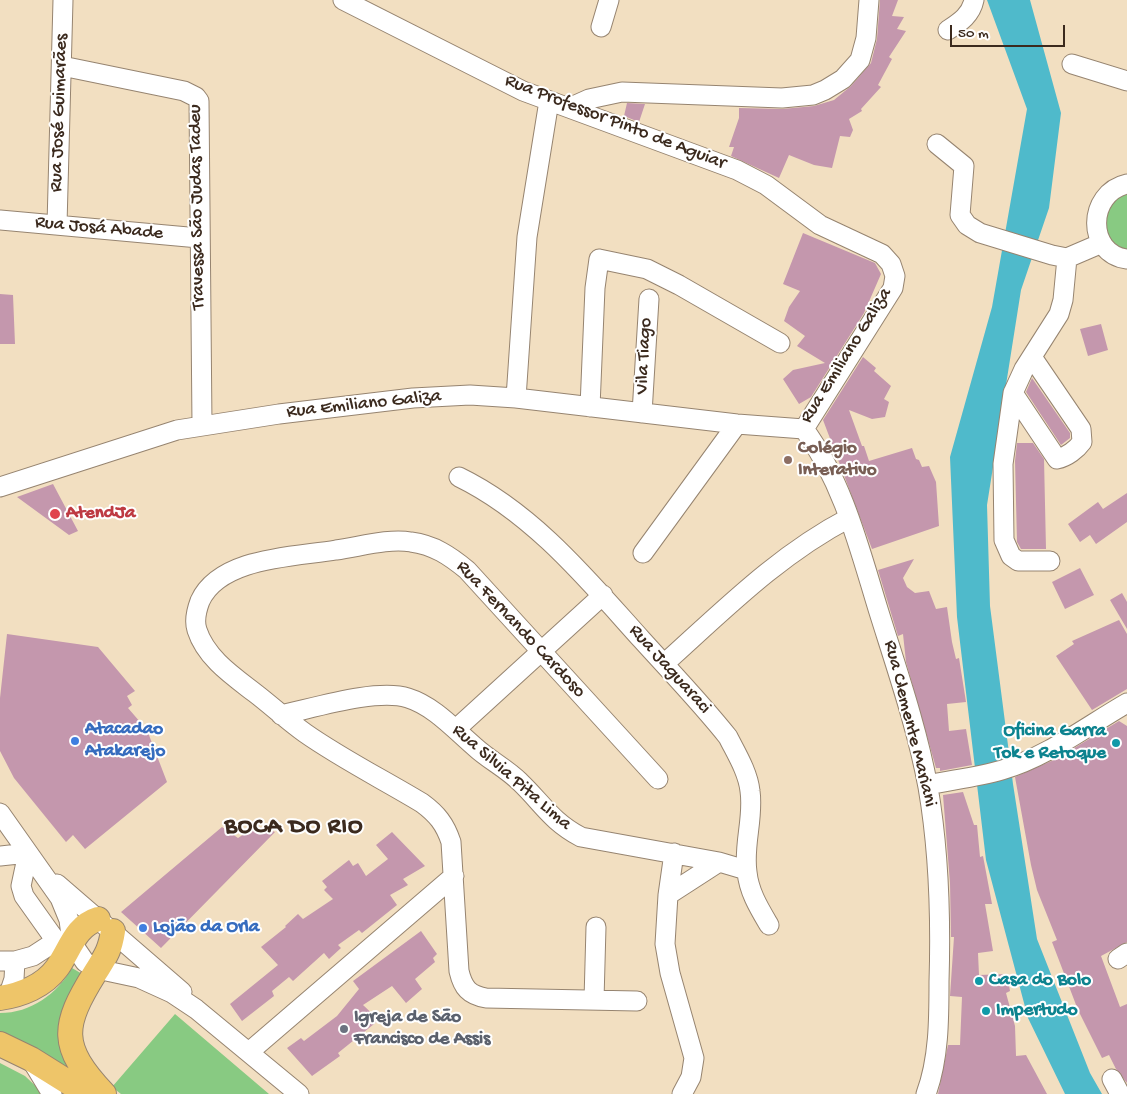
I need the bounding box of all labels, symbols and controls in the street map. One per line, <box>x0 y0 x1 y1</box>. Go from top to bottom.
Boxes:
scale bar <box>952 15 1067 47</box>
text: 50 m <box>958 25 989 43</box>
street label: Rua José Guimarães <box>46 34 74 192</box>
street label: Rua Professor Pinto de Aguiar <box>501 70 729 176</box>
street label: Travessa São Judas Tadeu <box>185 104 211 310</box>
street label: Rua Josá Abade <box>34 212 164 246</box>
street label: Rua Emiliano Galiza <box>796 284 898 428</box>
street label: Vila Tiago <box>632 317 658 395</box>
street label: Rua Emiliano Galiza <box>286 386 442 424</box>
place label: Colégio Interativo <box>798 438 877 482</box>
marker: Colégio Interativo <box>782 454 794 466</box>
place label: AtendJa <box>66 503 136 525</box>
marker: AtendJa <box>48 507 62 521</box>
street label: Rua Fernando Cardoso <box>450 557 590 703</box>
street label: Rua Jaguaraci <box>623 621 715 719</box>
street label: Rua Clemente Mariani <box>877 638 941 810</box>
place label: Atacadao Atakarejo <box>85 719 165 763</box>
street label: Rua Silvia Pita Lima <box>447 720 575 836</box>
place label: Oficina Garra Tok e Retoque <box>994 721 1106 765</box>
marker: Atacadao Atakarejo <box>69 735 81 747</box>
marker: Oficina Garra Tok e Retoque <box>1110 737 1122 749</box>
district label: BOCA DO RIO <box>223 814 365 842</box>
place label: Lojão da Orla <box>153 917 259 939</box>
marker: Lojão da Orla <box>137 922 149 934</box>
place label: Casa do Bolo <box>989 970 1091 992</box>
marker: Casa do Bolo <box>973 975 985 987</box>
place label: Impertudo <box>996 1000 1078 1022</box>
marker: Impertudo <box>980 1005 992 1017</box>
place label: Igreja de São Francisco de Assis <box>354 1007 490 1051</box>
marker: Igreja de São Francisco de Assis <box>338 1023 350 1035</box>

